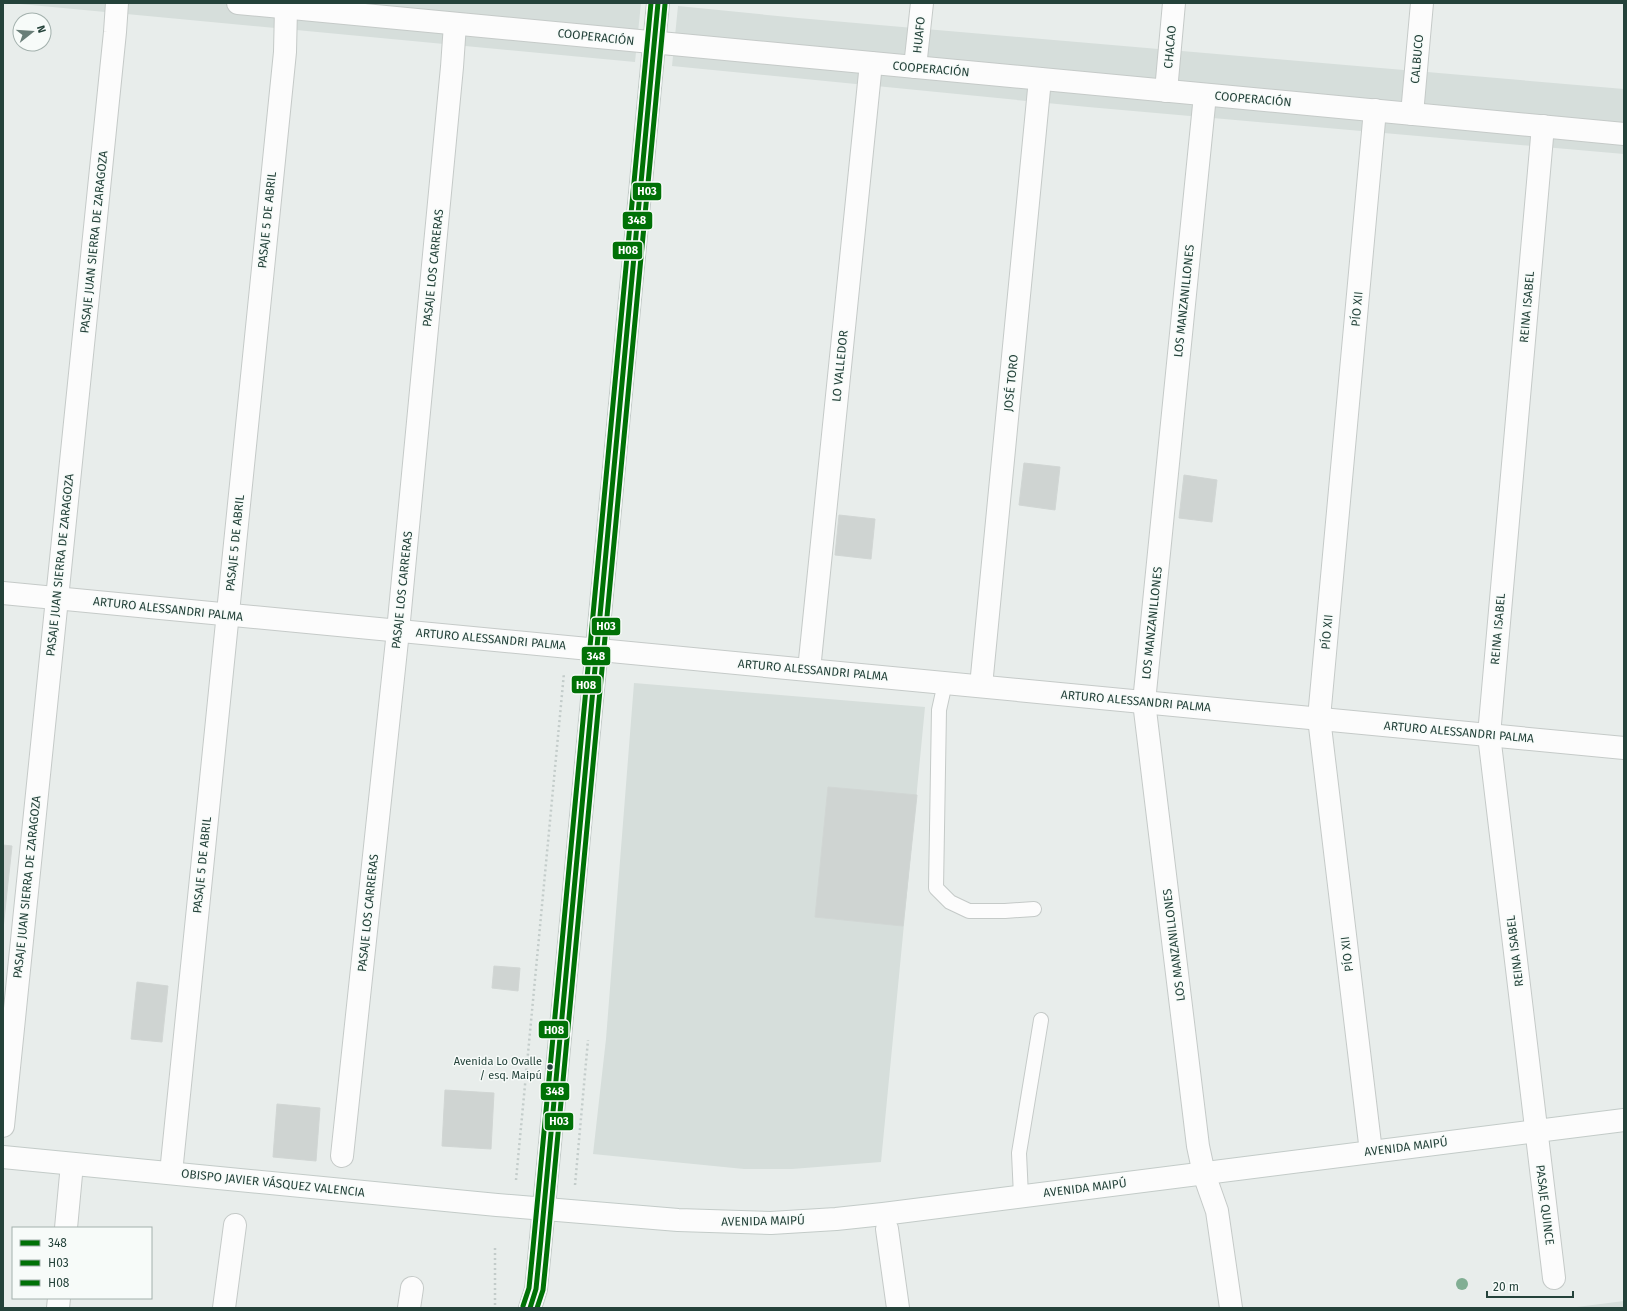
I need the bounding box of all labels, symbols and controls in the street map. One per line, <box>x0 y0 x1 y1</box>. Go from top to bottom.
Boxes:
north arrow <box>12 12 52 52</box>
street label: HUAFO <box>910 16 928 54</box>
text: N <box>34 24 48 35</box>
street label: COOPERACIÓN <box>557 25 635 48</box>
street label: CHACAO <box>1161 25 1179 69</box>
street label: CALBUCO <box>1408 34 1426 84</box>
street label: COOPERACIÓN <box>892 58 970 79</box>
street label: COOPERACIÓN <box>1214 88 1292 109</box>
street label: PASAJE JUAN SIERRA DE ZARAGOZA <box>77 150 111 334</box>
street label: PASAJE 5 DE ABRIL <box>255 171 279 269</box>
line badge: H03 <box>632 182 662 201</box>
text: H03 <box>637 185 657 198</box>
street label: PASAJE LOS CARRERAS <box>420 208 446 328</box>
line badge: 348 <box>622 211 653 230</box>
text: 348 <box>627 214 647 227</box>
line badge: H08 <box>612 241 643 260</box>
street label: LOS MANZANILLONES <box>1171 243 1197 358</box>
text: H08 <box>618 244 639 257</box>
street label: REINA ISABEL <box>1517 270 1537 344</box>
street label: PÍO XII <box>1347 291 1366 327</box>
street label: LO VALLEDOR <box>829 329 851 403</box>
street label: JOSÉ TORO <box>1000 353 1021 412</box>
street label: PASAJE JUAN SIERRA DE ZARAGOZA <box>43 473 77 657</box>
street label: PASAJE 5 DE ABRIL <box>223 494 247 592</box>
street label: PASAJE LOS CARRERAS <box>389 530 415 650</box>
street label: LOS MANZANILLONES <box>1139 565 1165 680</box>
street label: REINA ISABEL <box>1488 592 1508 666</box>
street label: ARTURO ALESSANDRI PALMA <box>92 594 244 624</box>
street label: PÍO XII <box>1317 614 1336 650</box>
line badge: H03 <box>591 617 621 636</box>
text: H03 <box>596 620 616 633</box>
street label: ARTURO ALESSANDRI PALMA <box>415 625 567 653</box>
line badge: 348 <box>581 646 611 666</box>
text: 348 <box>586 650 606 663</box>
street label: ARTURO ALESSANDRI PALMA <box>737 656 889 684</box>
line badge: H08 <box>571 675 602 694</box>
text: H08 <box>576 679 597 692</box>
street label: ARTURO ALESSANDRI PALMA <box>1060 687 1212 715</box>
street label: ARTURO ALESSANDRI PALMA <box>1383 718 1535 746</box>
street label: PASAJE JUAN SIERRA DE ZARAGOZA <box>10 795 44 979</box>
street label: PASAJE 5 DE ABRIL <box>190 816 214 914</box>
street label: PASAJE LOS CARRERAS <box>355 853 381 973</box>
street label: LOS MANZANILLONES <box>1160 887 1188 1002</box>
street label: REINA ISABEL <box>1504 914 1526 988</box>
street label: PÍO XII <box>1337 935 1356 973</box>
line badge: H08 <box>538 1020 569 1039</box>
text: H08 <box>544 1024 565 1037</box>
place label: Avenida Lo Ovalle / esq. Maipú <box>454 1055 542 1082</box>
marker: Avenida Lo Ovalle / esq. Maipú <box>545 1062 555 1072</box>
line badge: 348 <box>540 1082 570 1101</box>
text: 348 <box>545 1085 565 1098</box>
line badge: H03 <box>544 1112 574 1131</box>
text: H03 <box>549 1115 569 1128</box>
street label: AVENIDA MAIPÚ <box>1363 1134 1448 1159</box>
street label: PASAJE QUINCE <box>1533 1164 1557 1246</box>
street label: OBISPO JAVIER VÁSQUEZ VALENCIA <box>180 1165 366 1200</box>
street label: AVENIDA MAIPÚ <box>1042 1175 1127 1200</box>
street label: AVENIDA MAIPÚ <box>721 1212 805 1229</box>
legend <box>12 1227 152 1299</box>
text: 348 <box>48 1236 67 1250</box>
text: H03 <box>48 1256 69 1270</box>
scale bar <box>1487 1273 1573 1299</box>
text: H08 <box>48 1276 70 1290</box>
text: 20 m <box>1493 1280 1519 1294</box>

